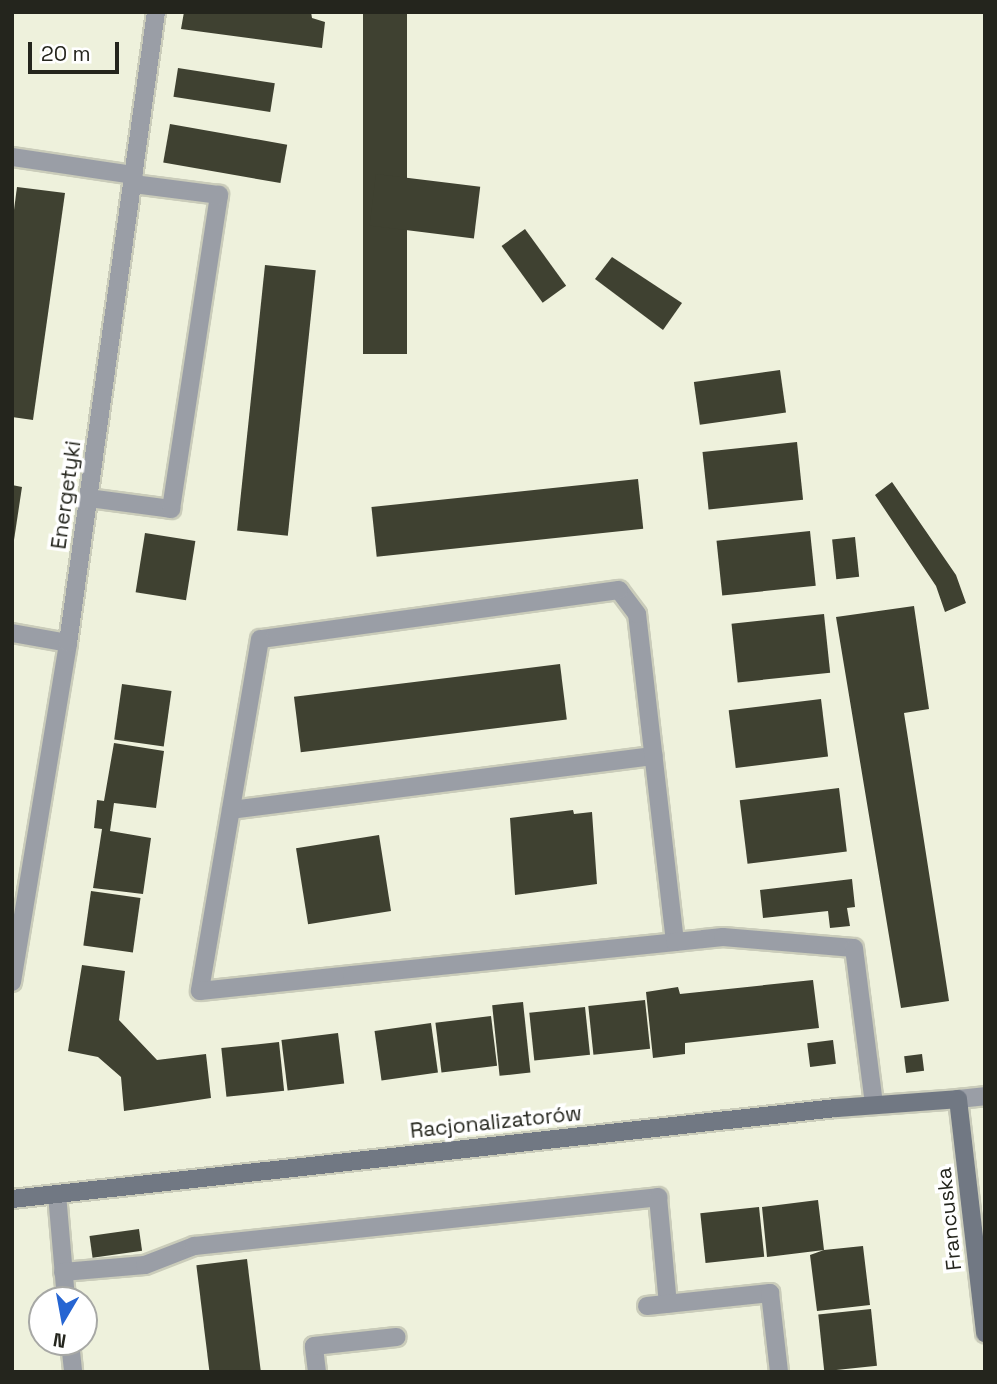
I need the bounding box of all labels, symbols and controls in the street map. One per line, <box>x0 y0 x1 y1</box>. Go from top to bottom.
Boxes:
scale bar <box>32 28 122 72</box>
text: 20 m <box>41 40 91 67</box>
street label: Energetyki <box>46 439 86 551</box>
street label: Racjonalizatorów <box>409 1100 583 1144</box>
street label: Francuska <box>931 1166 967 1272</box>
north arrow <box>28 1286 98 1356</box>
text: N <box>51 1327 68 1354</box>

